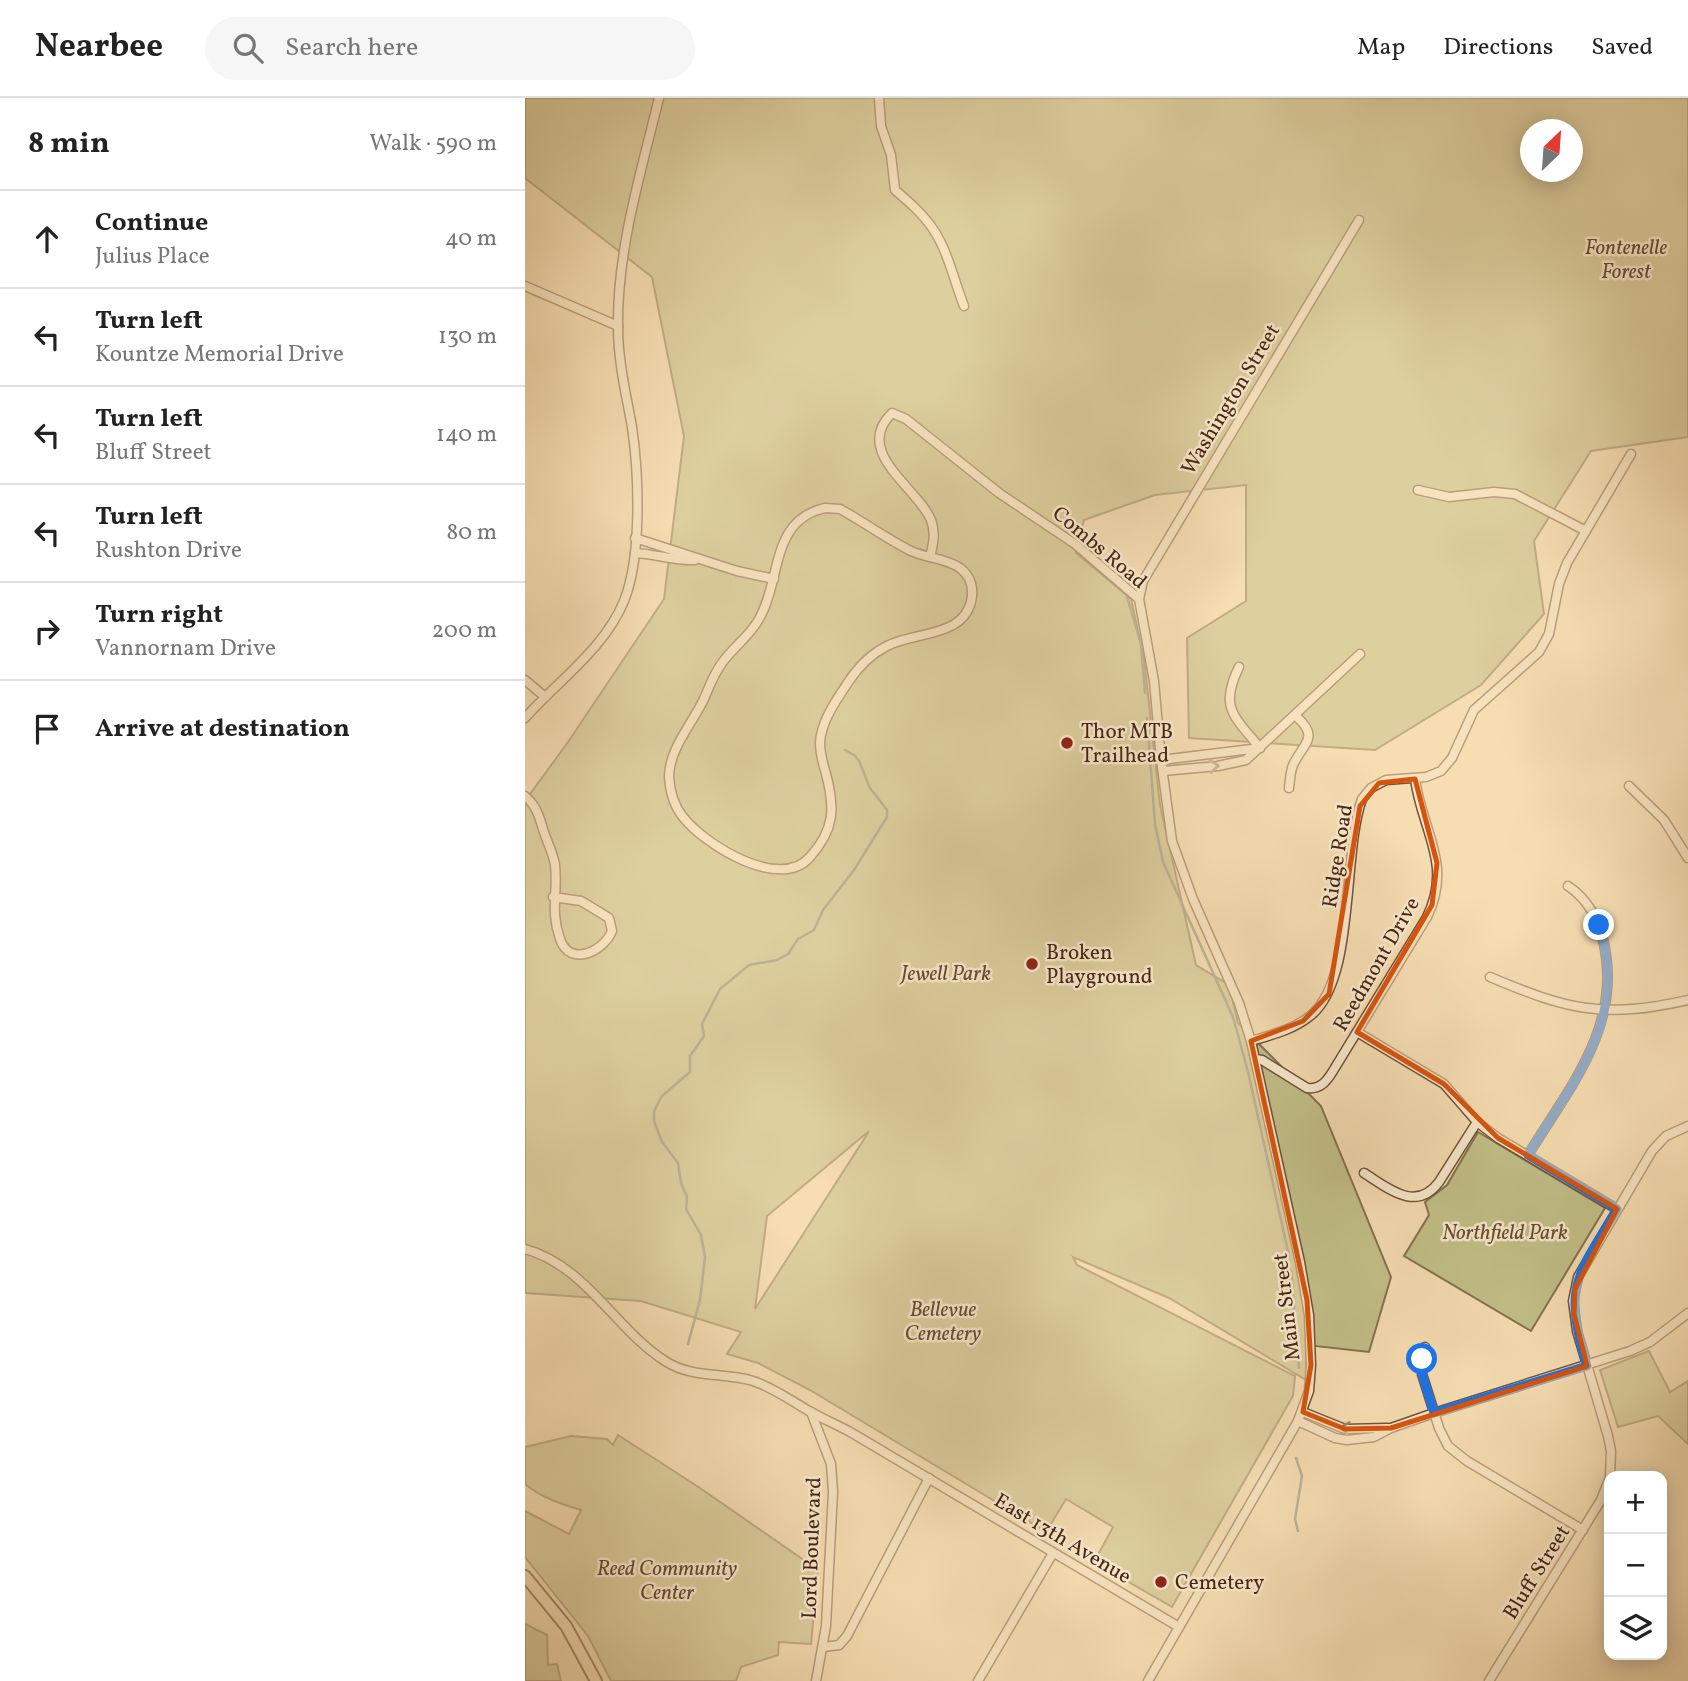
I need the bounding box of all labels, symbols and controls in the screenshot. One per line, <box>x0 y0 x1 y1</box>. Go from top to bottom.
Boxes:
search box <box>205 17 695 80</box>
text: Nearbee <box>35 25 163 71</box>
icon: search <box>229 29 267 67</box>
text: Search here <box>285 30 418 66</box>
text: Map <box>1357 31 1405 65</box>
text: Directions <box>1443 31 1553 65</box>
text: Saved <box>1591 31 1653 65</box>
north arrow <box>1520 119 1583 182</box>
text: 8 min <box>28 123 110 165</box>
text: Walk · 590 m <box>369 128 497 160</box>
text: Continue <box>95 205 208 241</box>
icon: ahead <box>28 220 66 258</box>
text: 40 m <box>445 223 497 255</box>
park label: Fontenelle Forest <box>1585 234 1667 287</box>
text: Julius Place <box>95 241 210 273</box>
text: Turn left <box>95 303 203 339</box>
icon: left <box>28 318 66 356</box>
street label: Washington Street <box>1175 319 1288 481</box>
text: 130 m <box>438 321 497 353</box>
text: Kountze Memorial Drive <box>95 339 344 371</box>
text: Turn left <box>95 401 203 437</box>
icon: left <box>28 416 66 454</box>
text: 140 m <box>436 419 497 451</box>
text: Bluff Street <box>95 437 212 469</box>
text: Turn left <box>95 499 203 535</box>
street label: Combs Road <box>1045 500 1153 596</box>
icon: left <box>28 514 66 552</box>
text: 80 m <box>447 517 497 549</box>
text: Rushton Drive <box>95 535 242 567</box>
text: Turn right <box>95 597 223 633</box>
icon: right <box>28 612 66 650</box>
text: 200 m <box>432 615 497 647</box>
text: Vannornam Drive <box>95 633 276 665</box>
icon: arrive <box>28 710 66 748</box>
text: Arrive at destination <box>95 711 350 747</box>
place label: Thor MTB Trailhead <box>1081 718 1173 771</box>
marker: Thor MTB Trailhead <box>1059 735 1075 751</box>
one-way arrow <box>1209 759 1220 774</box>
street label: Ridge Road <box>1316 802 1361 910</box>
street label: Reedmont Drive <box>1327 892 1428 1037</box>
route end <box>1583 909 1614 940</box>
place label: Broken Playground <box>1046 939 1153 992</box>
marker: Broken Playground <box>1024 956 1040 972</box>
park label: Jewell Park <box>899 960 991 989</box>
park label: Northfield Park <box>1442 1219 1568 1248</box>
street label: Main Street <box>1267 1251 1308 1362</box>
park label: Bellevue Cemetery <box>905 1296 982 1349</box>
route start <box>1406 1343 1437 1374</box>
one-way arrow <box>1339 1421 1351 1436</box>
map controls <box>1604 1471 1667 1660</box>
button: + <box>1604 1471 1667 1534</box>
street label: Lord Boulevard <box>796 1477 829 1620</box>
street label: East 13th Avenue <box>988 1487 1136 1592</box>
street label: Bluff Street <box>1497 1520 1578 1626</box>
button: − <box>1604 1534 1667 1597</box>
park label: Reed Community Center <box>597 1555 738 1608</box>
place label: Cemetery <box>1175 1569 1265 1598</box>
marker: Cemetery <box>1153 1574 1169 1590</box>
button: layers <box>1604 1597 1667 1660</box>

